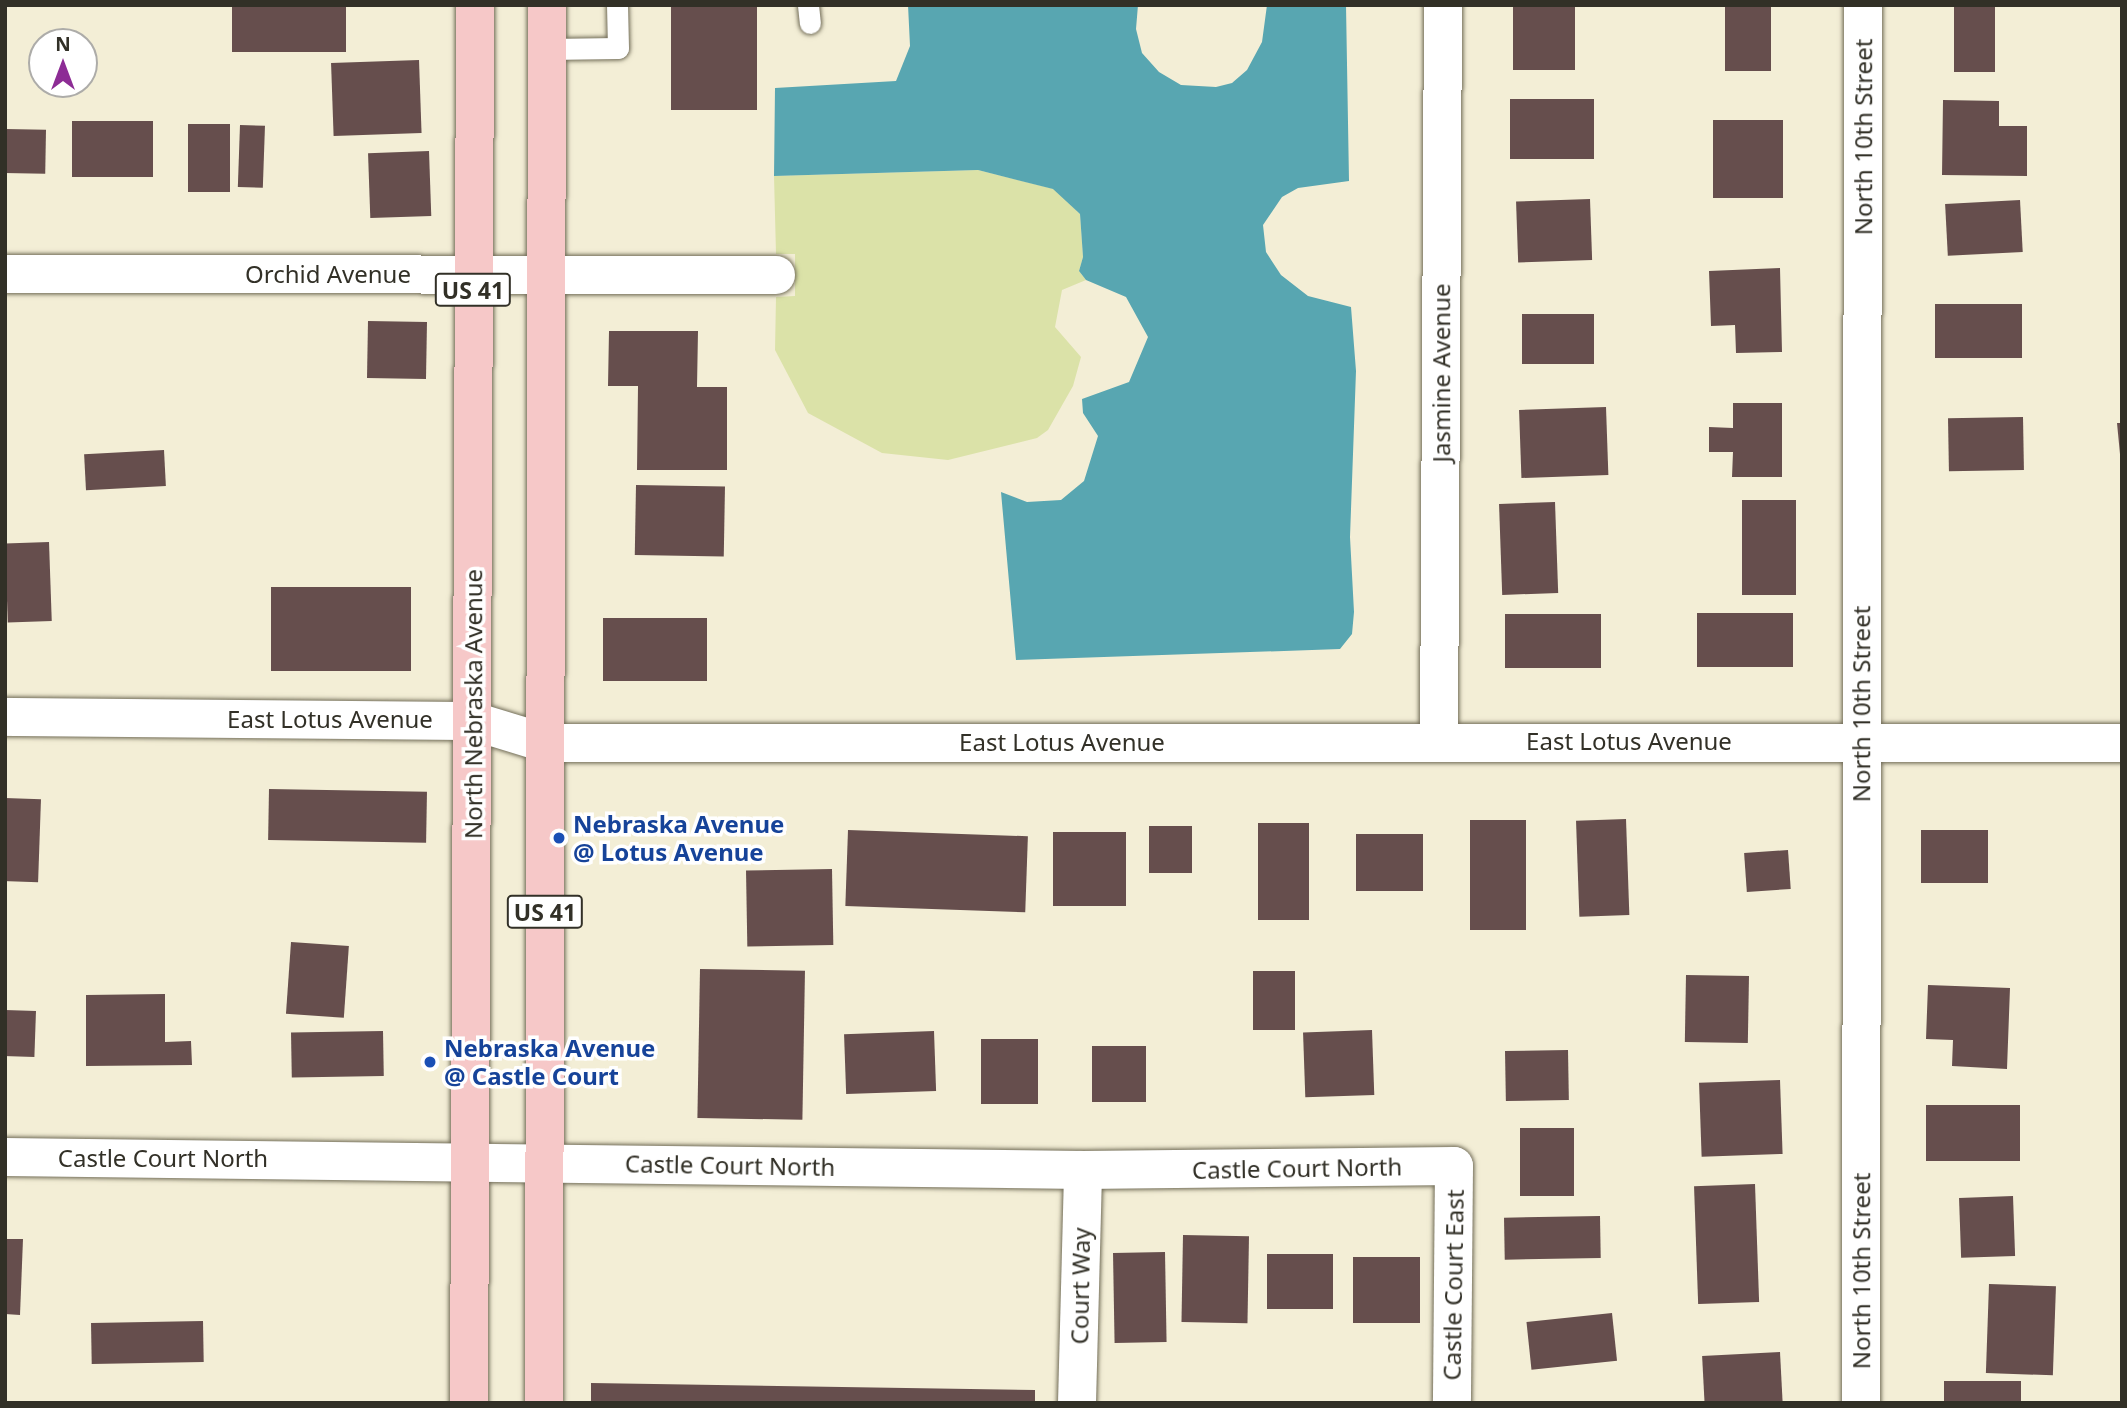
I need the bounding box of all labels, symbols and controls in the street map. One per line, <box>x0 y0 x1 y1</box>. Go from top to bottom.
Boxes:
north arrow <box>28 28 98 98</box>
text: N <box>55 31 71 57</box>
street label: North 10th Street <box>1849 39 1877 235</box>
street label: Orchid Avenue <box>245 260 411 288</box>
road number: US 41 <box>434 270 512 310</box>
street label: Jasmine Avenue <box>1427 283 1455 463</box>
street label: North Nebraska Avenue <box>459 569 487 839</box>
street label: North 10th Street <box>1847 606 1875 802</box>
street label: East Lotus Avenue <box>227 705 433 733</box>
street label: East Lotus Avenue <box>1526 727 1732 755</box>
street label: East Lotus Avenue <box>959 728 1165 756</box>
place label: Nebraska Avenue @ Lotus Avenue <box>573 810 784 866</box>
marker: Nebraska Avenue @ Lotus Avenue <box>551 830 567 846</box>
road number: US 41 <box>506 892 584 931</box>
place label: Nebraska Avenue @ Castle Court <box>444 1034 655 1090</box>
marker: Nebraska Avenue @ Castle Court <box>422 1054 438 1070</box>
street label: Castle Court North <box>58 1144 268 1172</box>
street label: Castle Court North <box>625 1149 835 1181</box>
street label: Castle Court North <box>1192 1152 1402 1184</box>
street label: North 10th Street <box>1847 1173 1875 1369</box>
street label: Castle Court East <box>1437 1189 1469 1381</box>
street label: Court Way <box>1065 1227 1095 1345</box>

